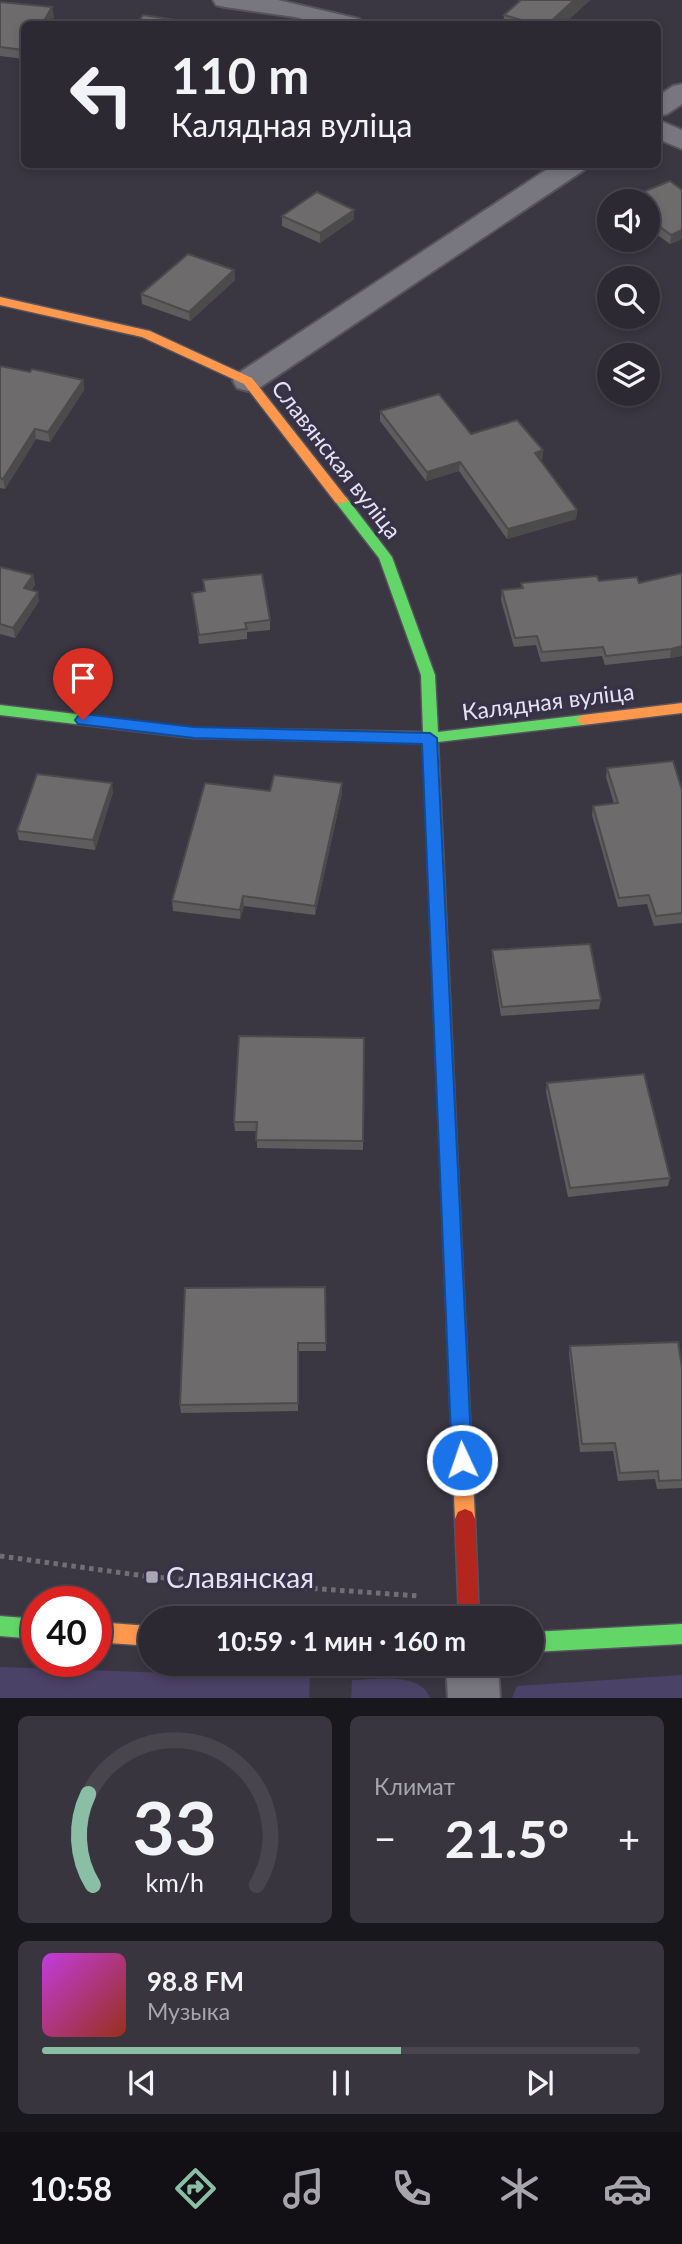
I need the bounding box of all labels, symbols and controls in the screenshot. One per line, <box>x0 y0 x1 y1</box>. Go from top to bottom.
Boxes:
text: 110 m <box>171 46 309 104</box>
icon: left <box>56 49 147 140</box>
text: Калядная вуліца <box>171 105 412 144</box>
map controls <box>597 189 660 406</box>
button: sound <box>597 189 660 252</box>
button: search <box>597 266 660 329</box>
button: layers <box>597 343 660 406</box>
street label: Славянская вуліца <box>266 374 408 544</box>
pin <box>53 648 113 720</box>
icon: arrive <box>64 659 102 697</box>
street label: Калядная вуліца <box>460 677 636 725</box>
position arrow <box>425 1423 499 1497</box>
place label: Славянская <box>166 1560 314 1594</box>
marker: Славянская <box>144 1569 160 1585</box>
speed limit sign: 40 <box>21 1586 112 1677</box>
text: 10:59 · 1 мин · 160 m <box>216 1625 466 1657</box>
text: Климат <box>374 1772 455 1800</box>
text: 33 <box>133 1784 217 1872</box>
text: 21.5° <box>445 1807 569 1869</box>
text: − <box>374 1815 396 1861</box>
text: + <box>618 1815 640 1861</box>
text: km/h <box>146 1867 204 1897</box>
text: 98.8 FM <box>147 1965 244 1997</box>
text: Музыка <box>147 1997 230 2025</box>
icon: previous <box>123 2064 161 2102</box>
icon: pause <box>322 2064 360 2102</box>
icon: next <box>521 2064 559 2102</box>
icon: directions <box>171 2164 220 2213</box>
icon: music <box>279 2164 328 2213</box>
icon: phone <box>387 2164 436 2213</box>
icon: climate <box>495 2164 544 2213</box>
icon: car <box>603 2164 652 2213</box>
text: 10:58 <box>30 2169 112 2208</box>

